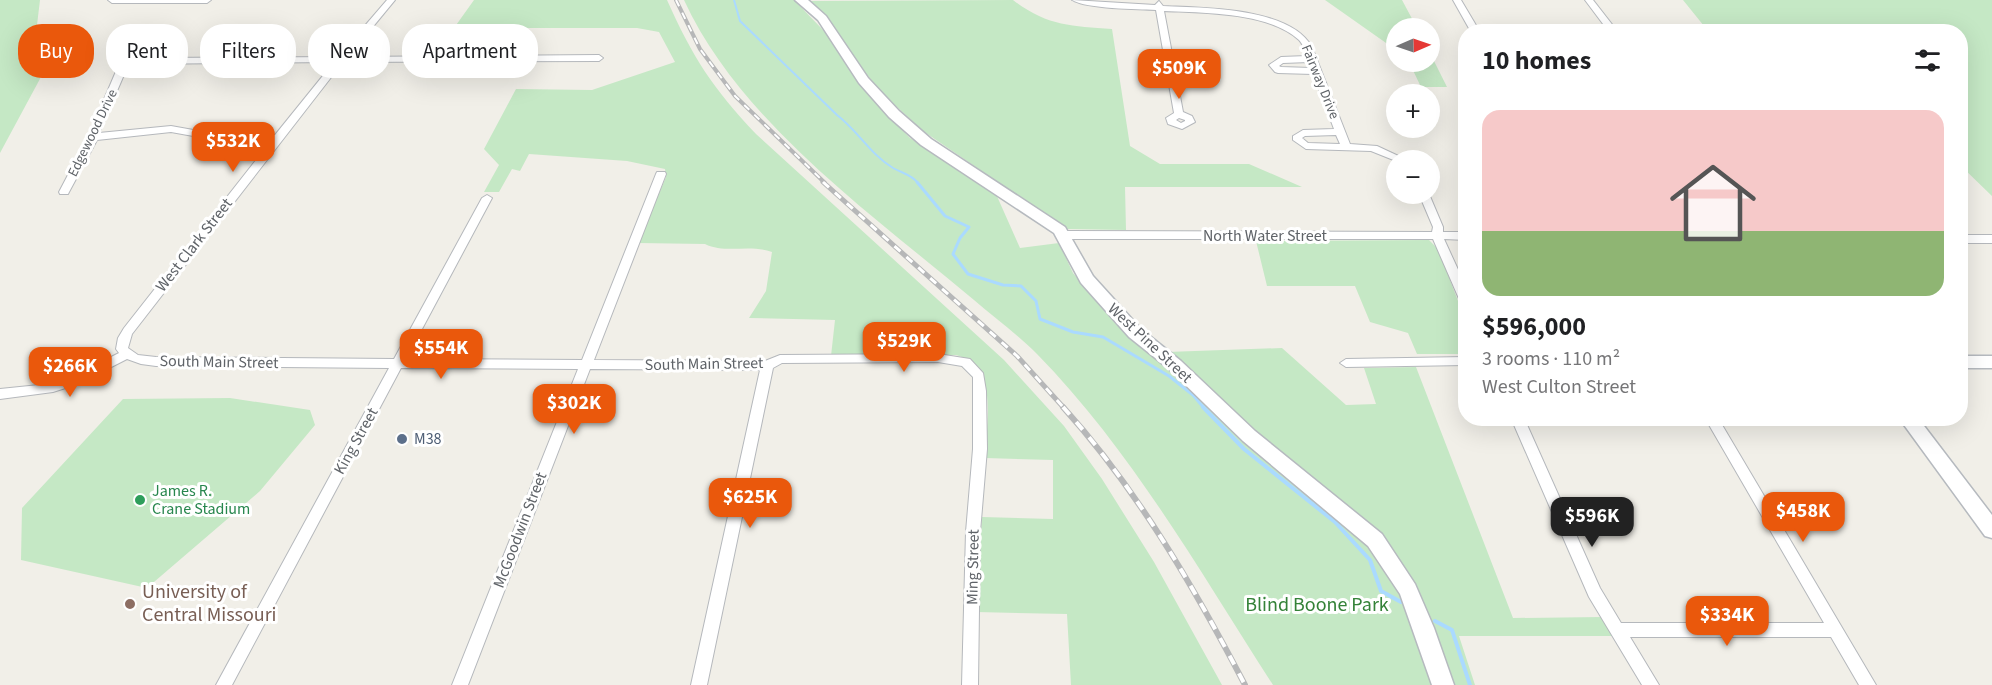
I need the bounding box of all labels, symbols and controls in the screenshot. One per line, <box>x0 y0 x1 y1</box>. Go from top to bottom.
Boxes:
north arrow <box>1386 18 1440 72</box>
map controls <box>1386 18 1440 204</box>
chip: Buy <box>18 24 94 78</box>
chip: Rent <box>106 24 188 78</box>
chip: Filters <box>200 24 296 78</box>
chip: New <box>308 24 390 78</box>
chip: Apartment <box>402 24 538 78</box>
street label: Fairway Drive <box>1296 42 1344 122</box>
text: 10 homes <box>1482 42 1591 79</box>
icon: filters <box>1911 44 1944 77</box>
pin: $509K <box>1137 49 1221 100</box>
text: $509K <box>1152 54 1206 82</box>
button: + <box>1386 84 1440 138</box>
street label: Edgewood Drive <box>63 86 123 180</box>
pin: $532K <box>191 122 275 173</box>
text: $532K <box>206 127 260 155</box>
icon: home <box>1659 149 1767 257</box>
button: − <box>1386 150 1440 204</box>
street label: West Clark Street <box>150 193 238 297</box>
street label: North Water Street <box>1203 225 1328 247</box>
street label: West Pine Street <box>1103 298 1198 388</box>
text: $596,000 <box>1482 308 1586 345</box>
pin: $529K <box>862 322 946 373</box>
text: $529K <box>877 327 931 355</box>
pin: $554K <box>399 329 483 380</box>
text: $554K <box>414 334 468 362</box>
text: 3 rooms · 110 m² <box>1482 345 1620 373</box>
pin: $266K <box>28 347 112 398</box>
street label: South Main Street <box>159 350 279 374</box>
text: $266K <box>43 352 97 380</box>
street label: South Main Street <box>644 352 764 376</box>
text: West Culton Street <box>1482 373 1636 401</box>
pin: $302K <box>532 384 616 435</box>
text: $302K <box>547 389 601 417</box>
street label: King Street <box>329 403 384 478</box>
place label: M38 <box>414 428 442 450</box>
marker: M38 <box>395 432 409 446</box>
street label: McGoodwin Street <box>488 468 552 591</box>
pin: $625K <box>708 478 792 529</box>
place label: James R. Crane Stadium <box>152 480 250 520</box>
text: $625K <box>723 483 777 511</box>
pin: $458K <box>1761 492 1845 543</box>
marker: James R. Crane Stadium <box>133 493 147 507</box>
pin: $596K <box>1550 497 1634 548</box>
text: $458K <box>1776 497 1830 525</box>
text: $596K <box>1565 502 1619 530</box>
street label: Ming Street <box>961 528 985 605</box>
place label: University of Central Missouri <box>142 578 277 629</box>
park label: Blind Boone Park <box>1245 591 1389 619</box>
pin: $334K <box>1685 596 1769 647</box>
marker: University of Central Missouri <box>123 597 137 611</box>
text: $334K <box>1700 601 1754 629</box>

